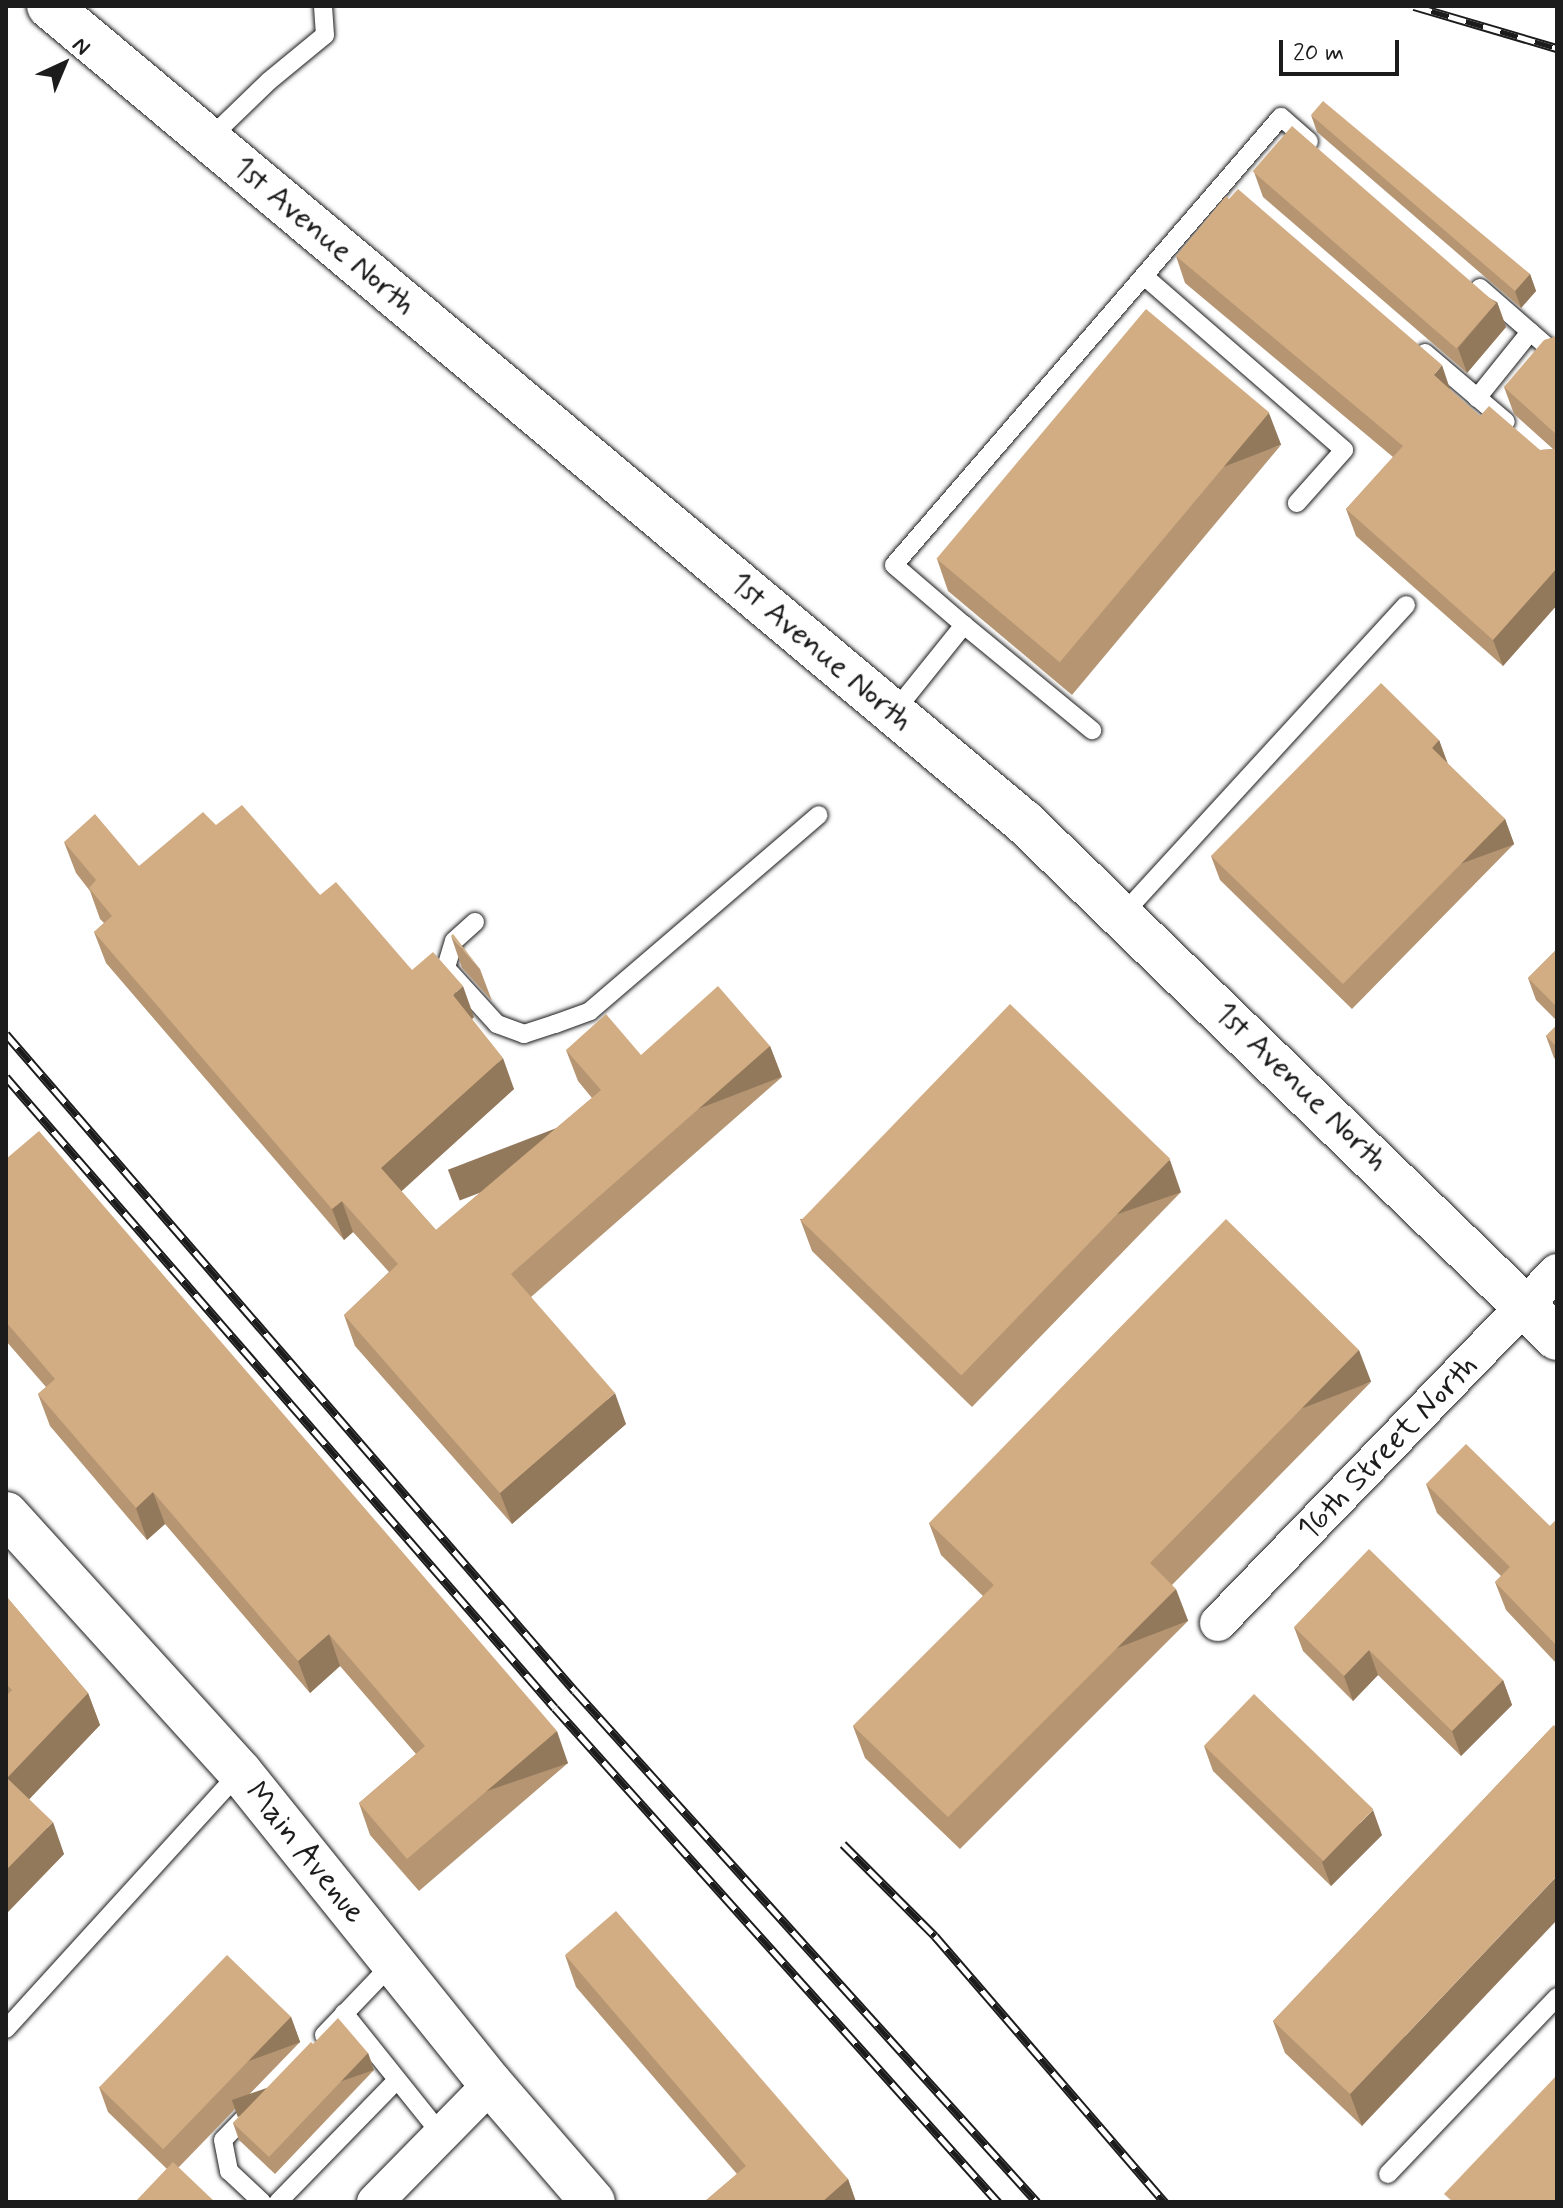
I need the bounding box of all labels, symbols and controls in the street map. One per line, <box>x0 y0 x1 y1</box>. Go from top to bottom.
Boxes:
north arrow <box>24 24 104 104</box>
scale bar <box>1283 24 1403 74</box>
text: N <box>66 32 96 62</box>
text: 20 m <box>1293 38 1344 69</box>
street label: 1st Avenue North <box>224 148 424 324</box>
street label: 1st Avenue North <box>721 564 921 740</box>
street label: 1st Avenue North <box>1206 994 1396 1180</box>
street label: 16th Street North <box>1290 1348 1486 1548</box>
street label: Main Avenue <box>234 1771 376 1935</box>

